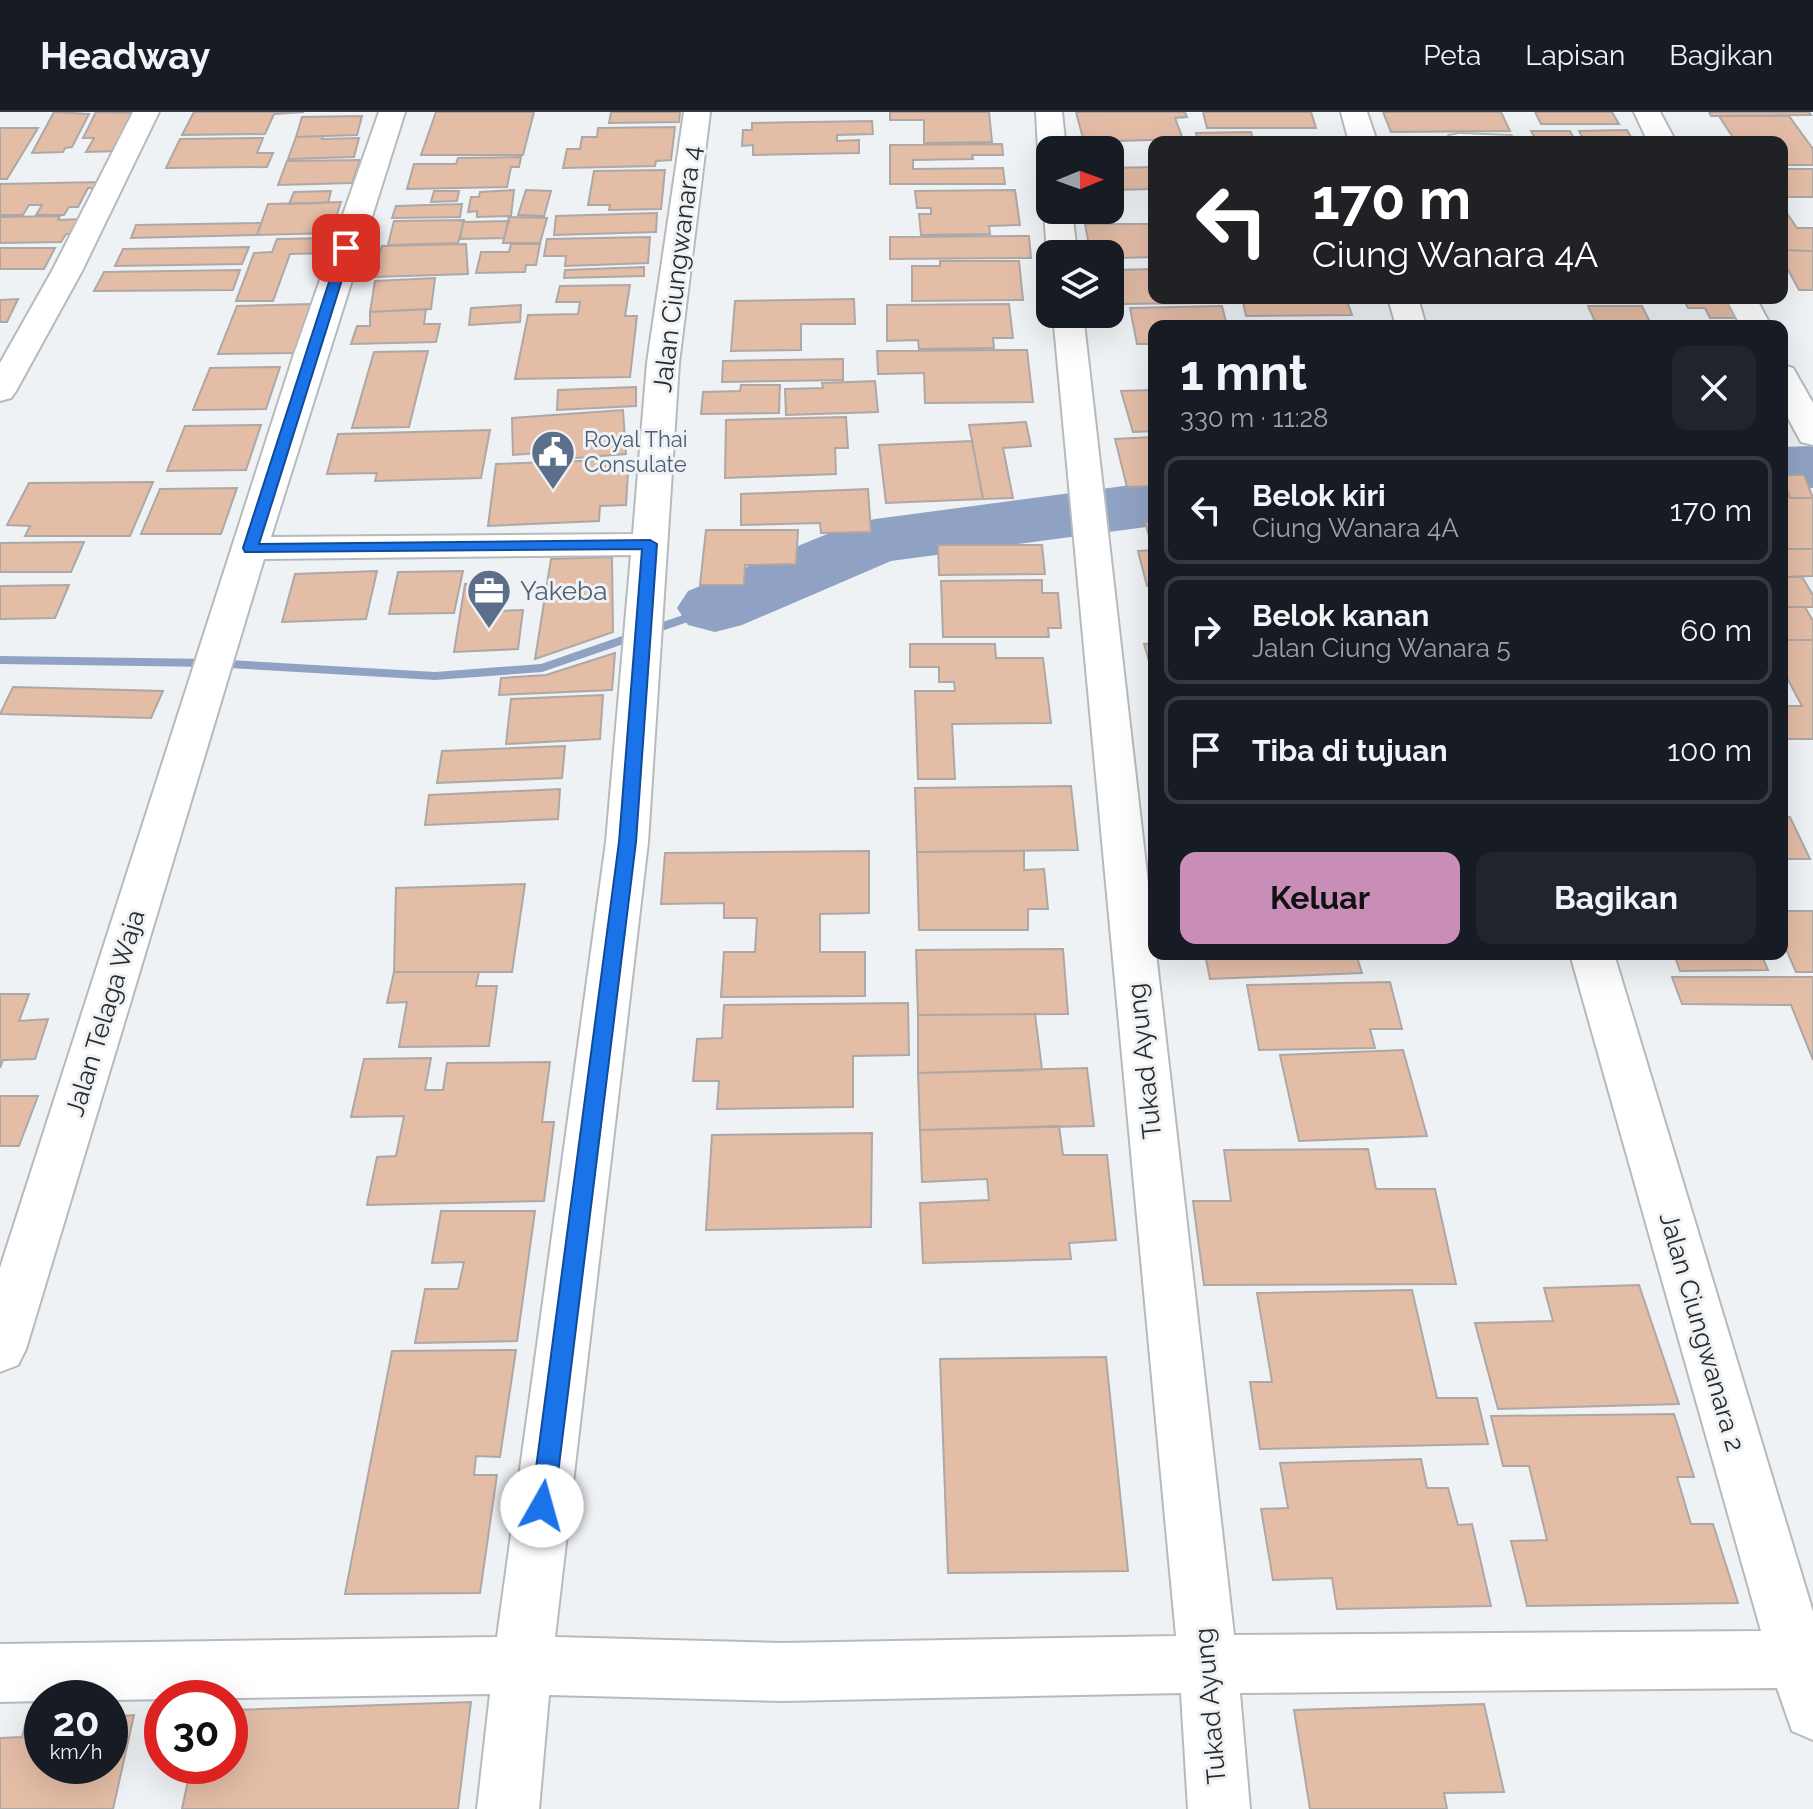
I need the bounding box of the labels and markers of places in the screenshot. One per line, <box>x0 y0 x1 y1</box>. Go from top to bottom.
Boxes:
pin <box>312 214 380 282</box>
place label: Royal Thai Consulate <box>584 426 688 477</box>
public building icon: Royal Thai Consulate <box>529 428 577 491</box>
office icon: Yakeba <box>465 567 513 630</box>
place label: Yakeba <box>520 576 607 606</box>

